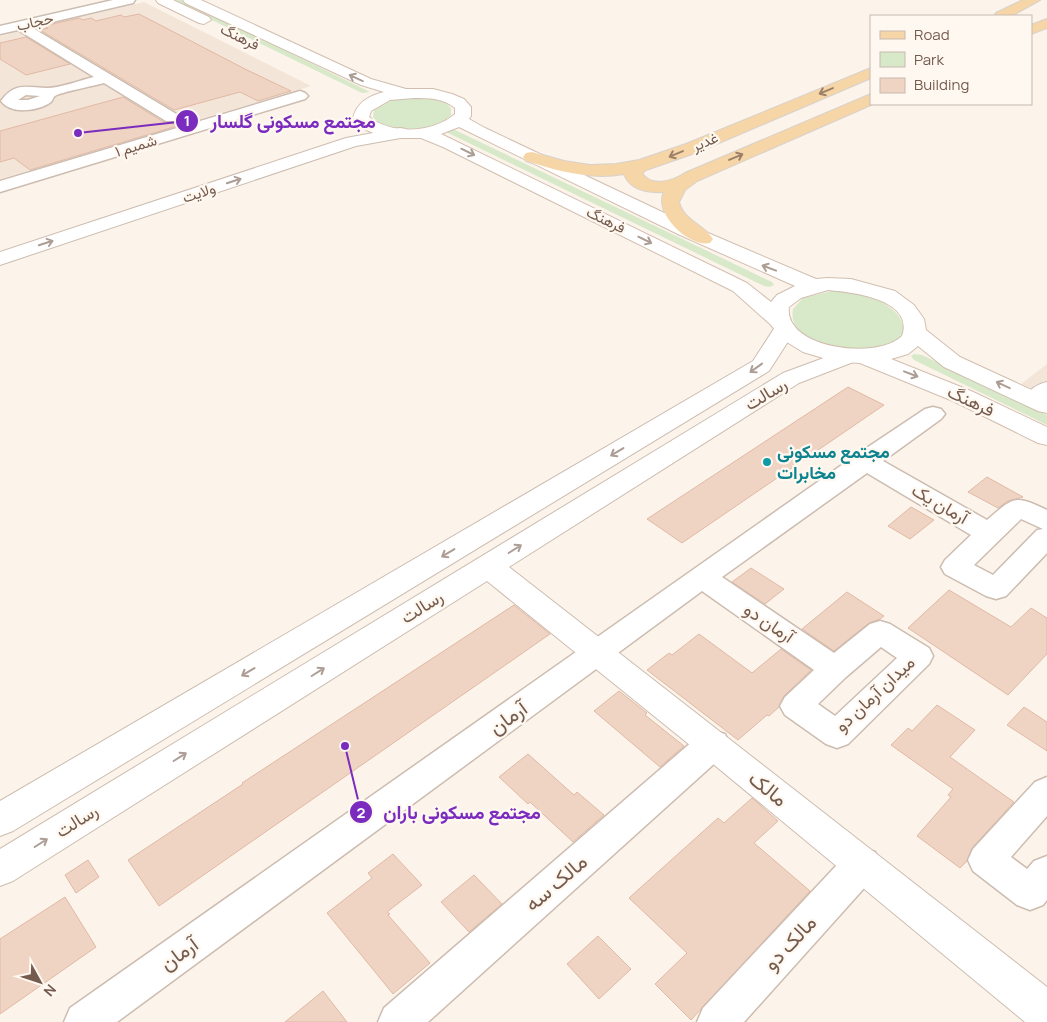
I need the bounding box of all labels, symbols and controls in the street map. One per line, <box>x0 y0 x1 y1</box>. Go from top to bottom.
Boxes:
street label: حجاب <box>14 7 55 36</box>
legend <box>870 15 1032 105</box>
street label: فرهنگ <box>217 18 263 55</box>
text: Road <box>914 24 950 45</box>
text: Park <box>914 49 944 70</box>
one-way arrow <box>349 72 364 82</box>
text: Building <box>914 74 969 95</box>
one-way arrow <box>819 86 834 96</box>
callout: مجتمع مسکونی گلسار <box>175 104 385 138</box>
text: مجتمع مسکونی گلسار <box>209 108 376 135</box>
text: 1 <box>184 110 190 131</box>
street label: غدیر <box>687 127 721 157</box>
street label: شمیم ۱ <box>112 129 160 162</box>
one-way arrow <box>460 148 475 158</box>
one-way arrow <box>669 150 684 160</box>
one-way arrow <box>728 152 743 162</box>
one-way arrow <box>225 176 241 185</box>
street label: ولایت <box>180 177 218 208</box>
street label: فرهنگ <box>583 201 629 238</box>
one-way arrow <box>637 236 652 245</box>
one-way arrow <box>38 238 54 248</box>
one-way arrow <box>762 263 777 272</box>
one-way arrow <box>749 363 763 373</box>
street label: رسالت <box>740 371 791 415</box>
one-way arrow <box>903 371 918 380</box>
street label: فرهنگ <box>944 379 999 421</box>
one-way arrow <box>996 380 1011 390</box>
place label: مجتمع مسکونی مخابرات <box>777 439 890 484</box>
one-way arrow <box>611 447 625 457</box>
marker: مجتمع مسکونی مخابرات <box>761 456 773 468</box>
street label: آرمان یک <box>908 477 975 530</box>
one-way arrow <box>508 544 522 554</box>
one-way arrow <box>441 548 455 558</box>
street label: رسالت <box>396 584 447 628</box>
street label: آرمان دو <box>740 597 801 649</box>
street label: میدان آرمان دو <box>829 650 920 737</box>
one-way arrow <box>310 666 324 676</box>
one-way arrow <box>241 667 255 677</box>
street label: آرمان <box>482 692 534 741</box>
one-way arrow <box>172 752 186 762</box>
street label: مالک <box>743 764 794 812</box>
callout: مجتمع مسکونی باران <box>349 795 551 829</box>
street label: رسالت <box>51 798 102 842</box>
text: مجتمع مسکونی باران <box>383 799 541 826</box>
text: 2 <box>357 802 366 823</box>
one-way arrow <box>34 838 48 848</box>
street label: مالک سه <box>518 847 593 917</box>
street label: مالک دو <box>756 909 822 976</box>
street label: آرمان <box>153 928 205 977</box>
north arrow <box>15 957 65 1007</box>
text: N <box>40 981 61 1001</box>

